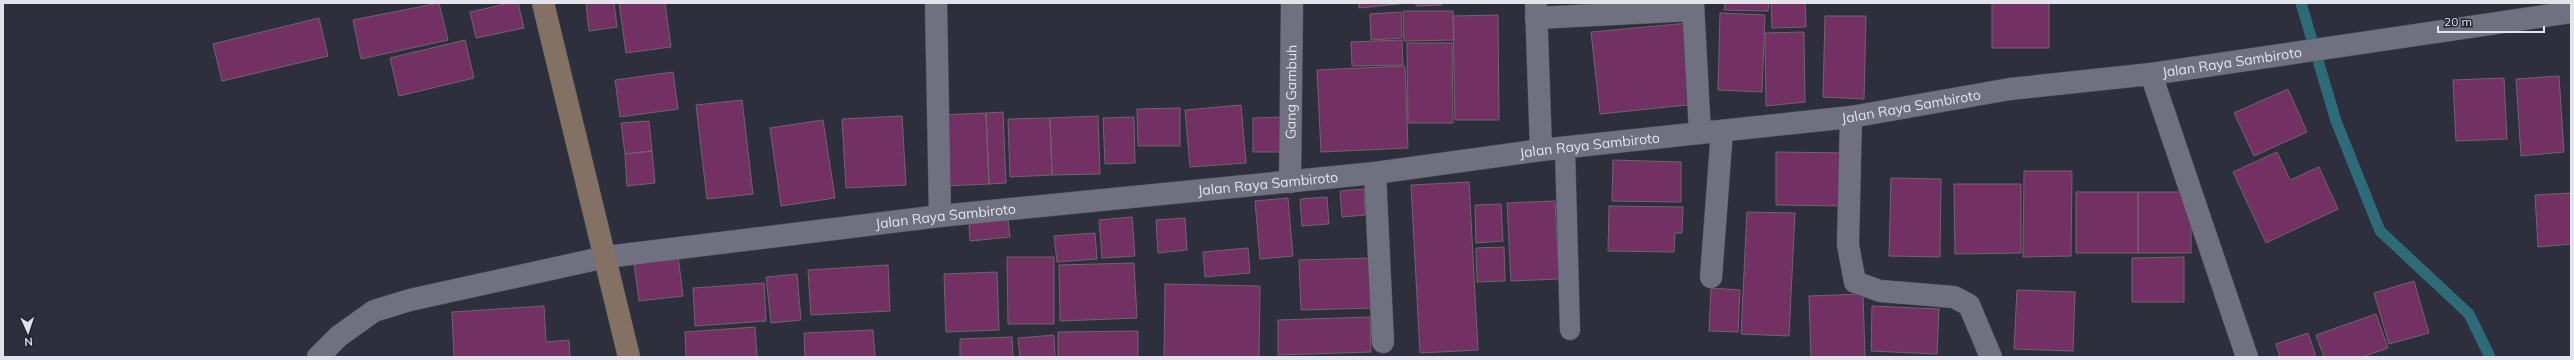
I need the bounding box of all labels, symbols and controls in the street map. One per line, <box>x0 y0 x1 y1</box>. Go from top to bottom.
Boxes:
scale bar <box>2438 8 2544 34</box>
text: 20 m <box>2444 14 2472 29</box>
street label: Jalan Raya Sambiroto <box>2161 43 2303 81</box>
street label: Gang Gambuh <box>1281 45 1301 139</box>
street label: Jalan Raya Sambiroto <box>1841 85 1982 127</box>
street label: Jalan Raya Sambiroto <box>1518 128 1661 162</box>
street label: Jalan Raya Sambiroto <box>1197 168 1339 199</box>
street label: Jalan Raya Sambiroto <box>874 200 1017 233</box>
north arrow <box>8 312 48 352</box>
text: N <box>24 335 33 349</box>

